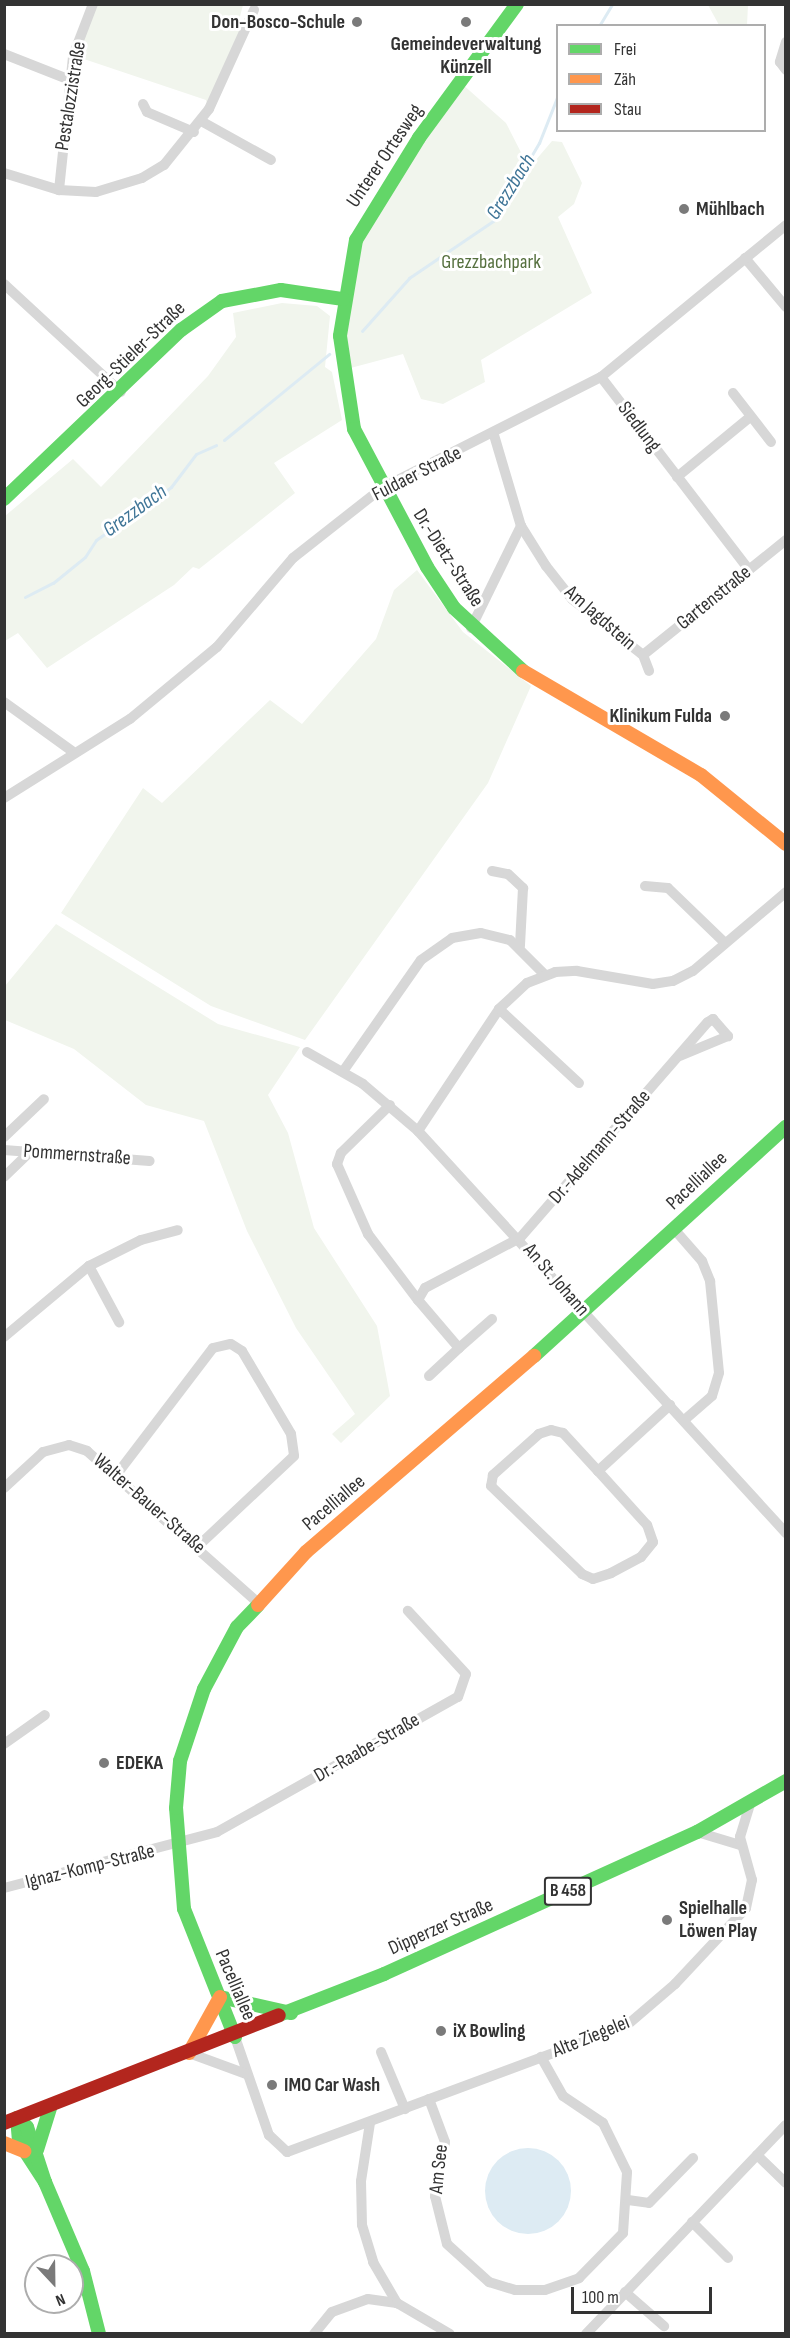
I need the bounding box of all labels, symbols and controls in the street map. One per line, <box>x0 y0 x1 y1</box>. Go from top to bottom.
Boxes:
place label: Don-Bosco-Schule <box>211 10 345 34</box>
marker: Don-Bosco-Schule <box>350 15 364 29</box>
marker: Gemeindeverwaltung Künzell <box>459 15 473 29</box>
legend <box>556 24 766 132</box>
place label: Gemeindeverwaltung Künzell <box>391 32 541 79</box>
text: Frei <box>614 39 636 60</box>
street label: Pestalozzistraße <box>51 40 91 152</box>
text: Zäh <box>614 69 636 90</box>
text: Stau <box>614 99 642 120</box>
street label: Unterer Ortesweg <box>342 100 428 212</box>
water label: Grezzbach <box>481 149 541 225</box>
place label: Mühlbach <box>696 197 765 221</box>
marker: Mühlbach <box>677 202 691 216</box>
park label: Grezzbachpark <box>441 250 541 274</box>
street label: Georg-Stieler-Straße <box>71 297 191 413</box>
street label: Siedlung <box>612 397 666 457</box>
street label: Fuldaer Straße <box>368 441 466 507</box>
water label: Grezzbach <box>98 479 172 543</box>
street label: Dr.-Dietz-Straße <box>407 505 489 611</box>
street label: Gartenstraße <box>672 561 756 635</box>
street label: Am Jagdstein <box>560 581 640 655</box>
place label: Klinikum Fulda <box>609 704 712 728</box>
marker: Klinikum Fulda <box>716 707 734 725</box>
street label: Dr.-Adelmann-Straße <box>544 1085 656 1209</box>
street label: Pommernstraße <box>22 1139 132 1171</box>
street label: Pacelliallee <box>662 1147 732 1215</box>
street label: An St. Johann <box>518 1239 594 1321</box>
street label: Walter-Bauer-Straße <box>88 1449 210 1559</box>
street label: Pacelliallee <box>298 1470 370 1536</box>
street label: Dr.-Raabe-Straße <box>310 1708 424 1788</box>
place label: EDEKA <box>116 1751 163 1775</box>
marker: EDEKA <box>97 1756 111 1770</box>
street label: Ignaz-Komp-Straße <box>23 1839 157 1895</box>
road number: B 458 <box>542 1876 594 1906</box>
street label: Dipperzer Straße <box>385 1893 497 1961</box>
place label: Spielhalle Löwen Play <box>679 1896 757 1943</box>
marker: Spielhalle Löwen Play <box>660 1913 674 1927</box>
street label: Pacelliallee <box>209 1946 261 2024</box>
street label: Alte Ziegelei <box>549 2011 633 2063</box>
place label: iX Bowling <box>453 2019 525 2043</box>
marker: iX Bowling <box>434 2024 448 2038</box>
place label: IMO Car Wash <box>284 2073 380 2097</box>
marker: IMO Car Wash <box>265 2078 279 2092</box>
street label: Am See <box>424 2143 454 2195</box>
north arrow <box>24 2254 84 2314</box>
scale bar <box>574 2275 715 2313</box>
text: 100 m <box>582 2287 619 2308</box>
text: N <box>53 2289 68 2310</box>

